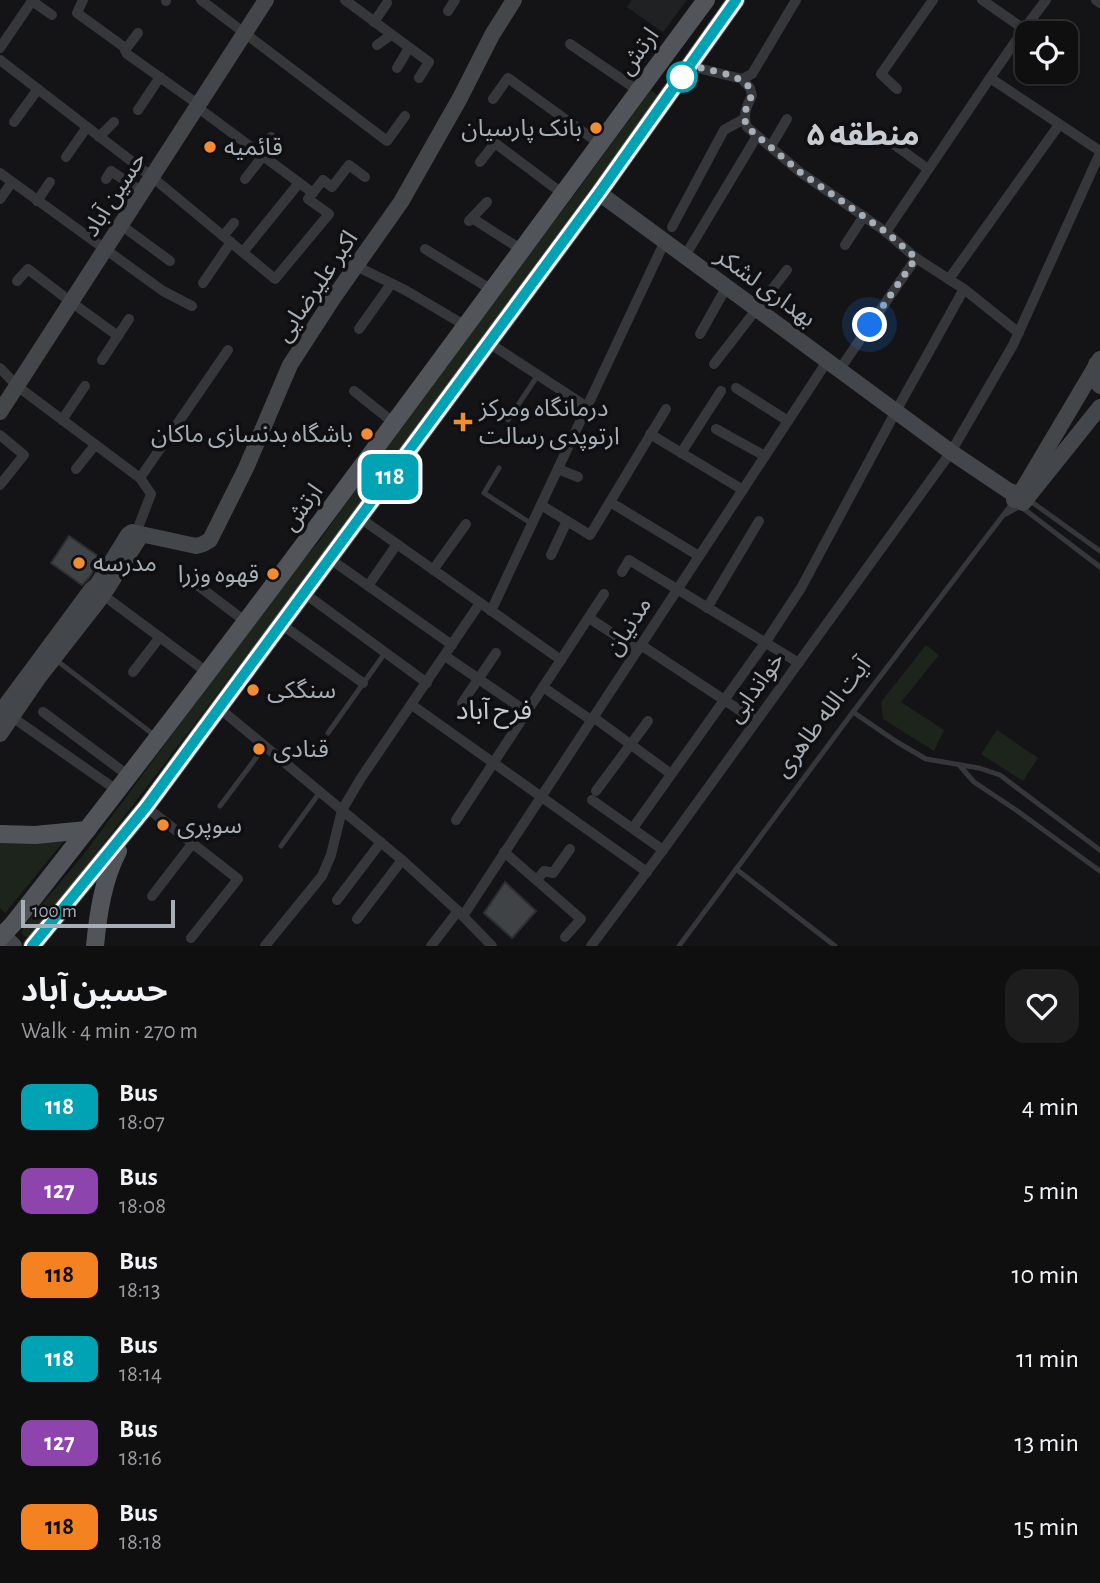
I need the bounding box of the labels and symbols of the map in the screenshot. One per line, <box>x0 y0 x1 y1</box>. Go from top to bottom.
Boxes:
street label: ارتش <box>614 24 664 80</box>
unlabelled marker <box>667 62 697 92</box>
place label: بانک پارسیان <box>461 117 582 143</box>
district label: منطقه ۵ <box>806 119 920 151</box>
marker: بانک پارسیان <box>588 120 604 136</box>
place label: قائمیه <box>224 136 283 160</box>
marker: قائمیه <box>202 139 218 155</box>
street label: حسین آباد <box>77 147 151 241</box>
street label: اکبر علیرضایی <box>271 227 363 347</box>
street label: بهداری لشکر <box>710 243 820 333</box>
your location <box>852 307 887 342</box>
place label: درمانگاه ومرکز ارتوپدی رسالت <box>478 396 620 451</box>
marker: درمانگاه ومرکز ارتوپدی رسالت <box>453 412 473 432</box>
place label: باشگاه بدنسازی ماکان <box>151 422 353 448</box>
marker: باشگاه بدنسازی ماکان <box>359 426 375 442</box>
line badge: 118 <box>350 454 430 500</box>
street label: ارتش <box>278 480 328 536</box>
place label: مدرسه <box>93 552 157 577</box>
marker: مدرسه <box>71 555 87 571</box>
place label: قهوه وزرا <box>178 563 259 588</box>
marker: قهوه وزرا <box>265 566 281 582</box>
street label: مدنیان <box>601 593 657 661</box>
street label: خواندابی <box>723 648 790 728</box>
street label: آیت الله طاهری <box>769 651 877 782</box>
place label: سنگکی <box>267 678 336 703</box>
marker: سنگکی <box>245 682 261 698</box>
district label: فرح آباد <box>456 697 532 729</box>
place label: قنادی <box>273 738 329 763</box>
marker: قنادی <box>251 741 267 757</box>
place label: سوپری <box>177 814 242 840</box>
marker: سوپری <box>155 817 171 833</box>
scale bar <box>21 897 175 929</box>

